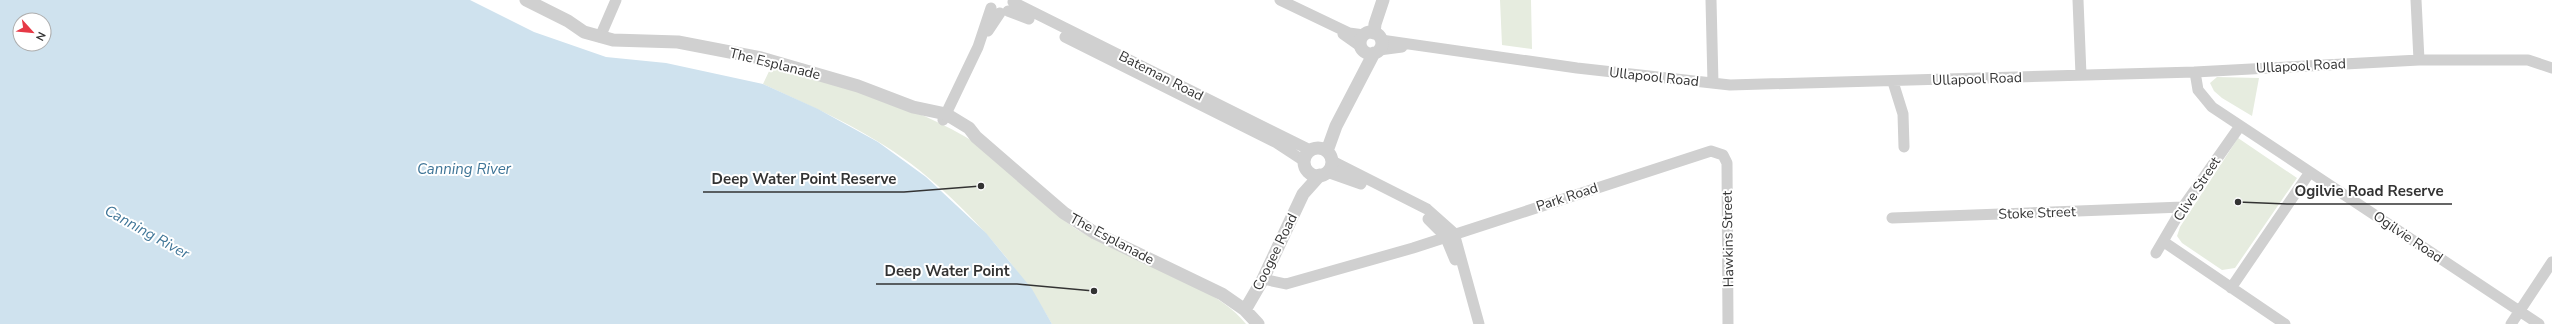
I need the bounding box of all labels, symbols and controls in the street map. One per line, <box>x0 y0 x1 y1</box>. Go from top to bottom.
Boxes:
north arrow <box>12 12 52 52</box>
text: N <box>32 29 49 43</box>
street label: The Esplanade <box>728 44 822 84</box>
street label: Bateman Road <box>1115 46 1207 106</box>
street label: Ullapool Road <box>2256 54 2346 78</box>
street label: Ullapool Road <box>1608 63 1700 91</box>
street label: Ullapool Road <box>1932 68 2022 90</box>
street label: Clive Street <box>2169 153 2225 225</box>
water label: Canning River <box>417 159 512 179</box>
callout: Deep Water Point Reserve <box>703 165 904 192</box>
text: Deep Water Point Reserve <box>712 169 896 189</box>
callout: Ogilvie Road Reserve <box>2287 177 2452 204</box>
street label: Park Road <box>1534 178 1600 216</box>
text: Ogilvie Road Reserve <box>2294 181 2444 201</box>
street label: Hawkins Street <box>1718 190 1738 287</box>
water label: Canning River <box>101 200 193 264</box>
street label: Stoke Street <box>1998 202 2076 224</box>
street label: Ogilvie Road <box>2369 207 2447 267</box>
street label: The Esplanade <box>1067 209 1157 269</box>
street label: Coogee Road <box>1248 210 1302 294</box>
callout: Deep Water Point <box>876 257 1017 284</box>
text: Deep Water Point <box>885 261 1010 281</box>

